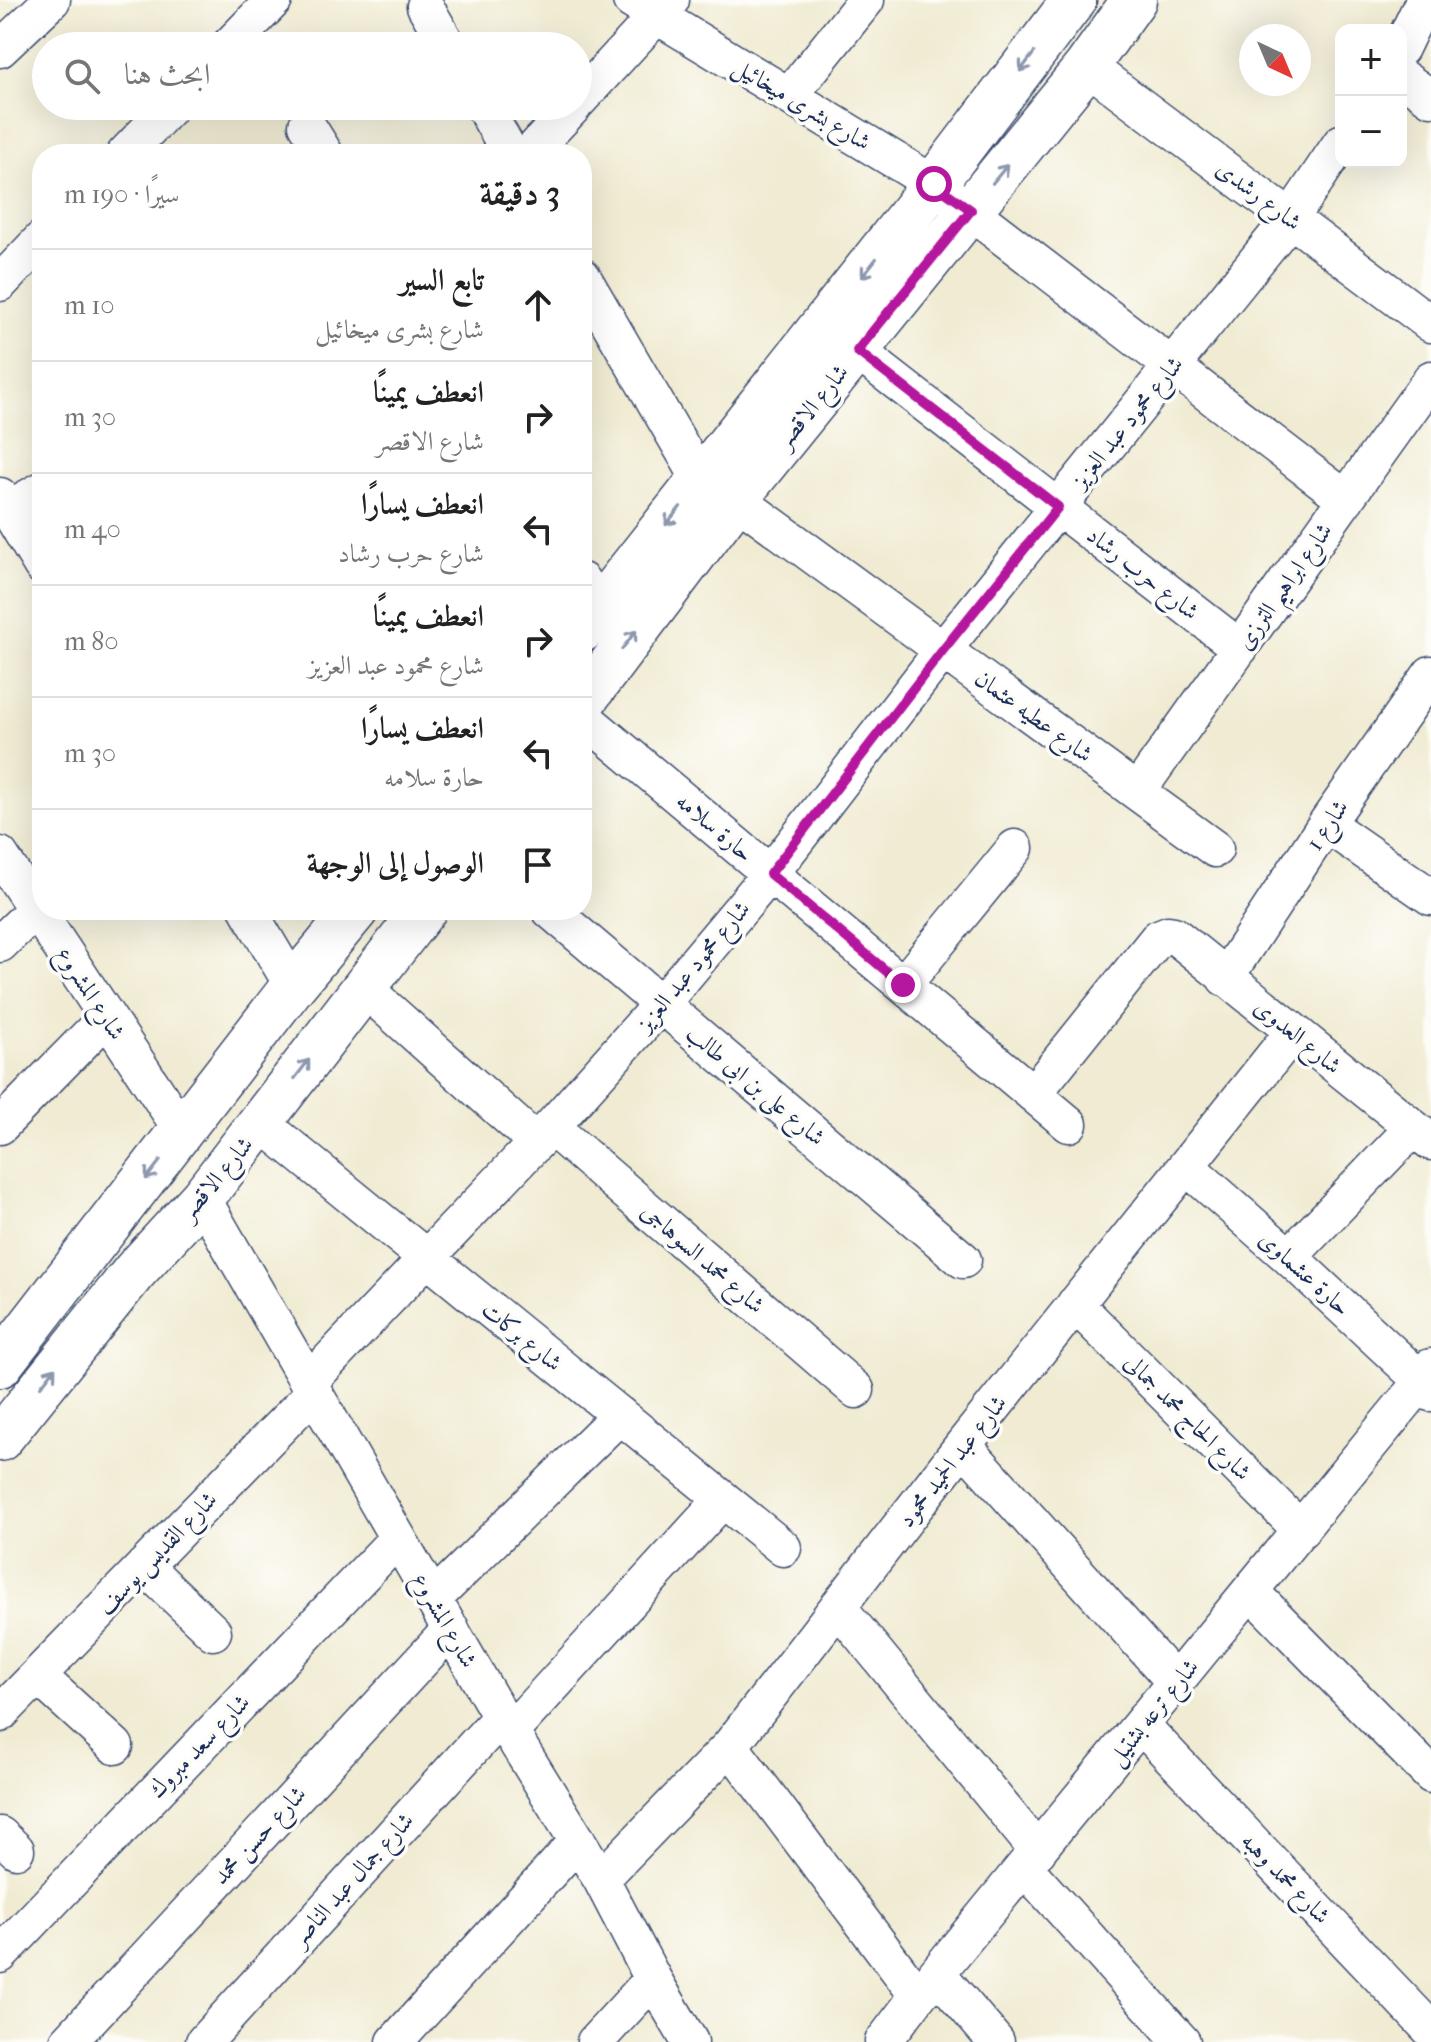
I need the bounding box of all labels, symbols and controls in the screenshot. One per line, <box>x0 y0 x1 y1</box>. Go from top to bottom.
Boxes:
north arrow <box>1239 24 1311 96</box>
map controls <box>1335 24 1407 168</box>
button: + <box>1335 24 1407 96</box>
search box <box>32 32 592 120</box>
one-way arrow <box>1019 51 1036 72</box>
street label: شارع بشرى ميخائيل <box>725 52 876 161</box>
icon: search <box>60 54 104 98</box>
text: ابحث هنا <box>124 57 210 92</box>
button: − <box>1335 96 1407 168</box>
street label: شارع رشدى <box>1207 154 1307 241</box>
one-way arrow <box>991 164 1009 185</box>
route start <box>916 166 952 202</box>
text: 3 دقيقة <box>479 173 560 213</box>
text: سيرًا · 190 m <box>64 179 180 210</box>
one-way arrow <box>860 257 877 278</box>
text: تابع السير <box>399 263 484 298</box>
icon: ahead <box>516 283 560 327</box>
text: 10 m <box>64 290 115 321</box>
text: شارع بشرى ميخائيل <box>315 314 484 345</box>
street label: شارع محمود عبد العزيز <box>1063 350 1194 500</box>
street label: شارع الاقصر <box>768 358 859 460</box>
text: انعطف يمينًا <box>373 375 484 410</box>
icon: right <box>516 395 560 439</box>
text: 30 m <box>64 402 116 433</box>
text: شارع الاقصر <box>376 426 484 457</box>
text: انعطف يسارًا <box>361 487 484 522</box>
one-way arrow <box>664 505 682 526</box>
icon: left <box>516 507 560 551</box>
text: 40 m <box>64 514 121 545</box>
street label: شارع ابراهيم الترزى <box>1230 517 1346 661</box>
street label: شارع حرب رشاد <box>1078 520 1205 630</box>
text: شارع حرب رشاد <box>338 538 484 569</box>
text: انعطف يمينًا <box>373 599 484 634</box>
icon: right <box>516 619 560 663</box>
text: 80 m <box>64 626 119 657</box>
one-way arrow <box>621 630 638 652</box>
text: شارع محمود عبد العزيز <box>308 650 484 681</box>
street label: شارع عطيه عثمان <box>966 664 1099 773</box>
text: انعطف يسارًا <box>361 711 484 746</box>
icon: left <box>516 731 560 775</box>
text: 30 m <box>64 738 116 769</box>
text: حارة سلامه <box>384 762 484 793</box>
street label: حارة سلامه <box>671 787 759 867</box>
street label: شارع 1 <box>1300 794 1359 859</box>
icon: arrive <box>516 843 560 887</box>
text: الوصول إلى الوجهة <box>307 846 484 881</box>
street label: شارع محمود عبد العزيز <box>628 895 760 1043</box>
street label: شارع المشروع <box>45 941 131 1048</box>
route end <box>885 967 921 1003</box>
street label: شارع العدوى <box>1245 992 1347 1084</box>
street label: شارع على بن ابى طالب <box>677 1019 831 1156</box>
one-way arrow <box>294 1059 311 1080</box>
street label: شارع الاقصر <box>171 1131 263 1231</box>
one-way arrow <box>144 1159 162 1180</box>
street label: شارع محمد السوهاجى <box>632 1197 771 1324</box>
street label: حارة عشماوى <box>1254 1225 1356 1321</box>
street label: شارع بركات <box>472 1295 568 1382</box>
street label: شارع الحاج محمد جمالى <box>1114 1348 1257 1491</box>
one-way arrow <box>39 1367 56 1388</box>
street label: شارع عبد الحميد محمود <box>892 1389 1017 1536</box>
street label: شارع القديس يوسف <box>91 1485 227 1625</box>
street label: شارع المشروع <box>401 1567 483 1676</box>
street label: شارع ترعه بشتيل <box>1101 1653 1209 1775</box>
street label: شارع سعد مبروك <box>143 1688 260 1808</box>
street label: شارع حسن محمد <box>206 1780 316 1894</box>
street label: شارع جمال عبد الناصر <box>283 1806 424 1958</box>
street label: شارع محمد وهبه <box>1231 1826 1336 1934</box>

